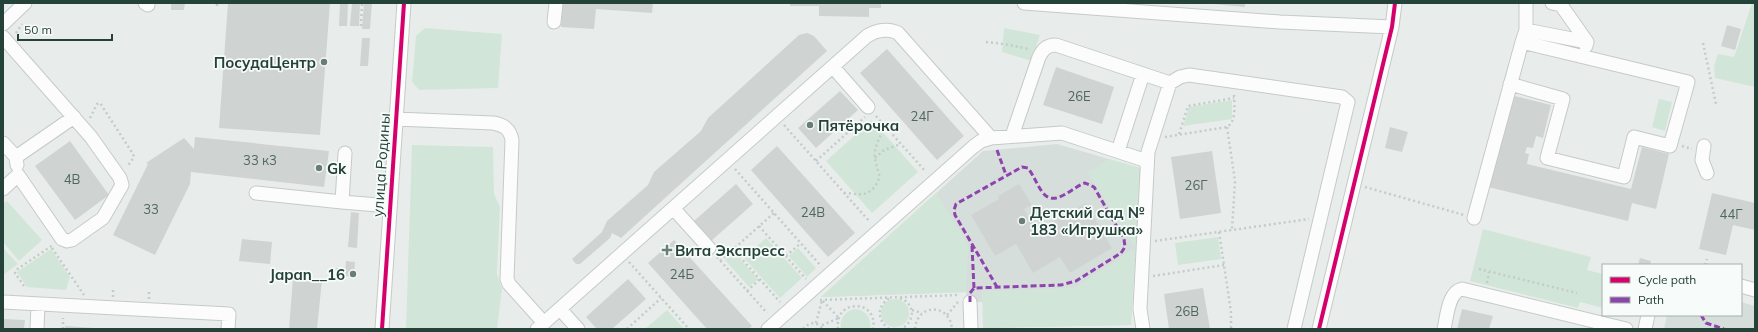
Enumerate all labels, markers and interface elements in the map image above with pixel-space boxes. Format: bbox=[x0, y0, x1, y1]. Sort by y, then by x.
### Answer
scale bar bbox=[18, 16, 112, 42]
text: 50 m bbox=[24, 22, 52, 37]
place label: ПосудаЦентр bbox=[214, 53, 316, 72]
marker: ПосудаЦентр bbox=[319, 57, 329, 67]
house number: 26Е bbox=[1067, 88, 1091, 104]
house number: 24Г bbox=[911, 108, 934, 124]
street label: улица Родины bbox=[368, 112, 394, 218]
place label: Пятёрочка bbox=[818, 116, 899, 135]
marker: Пятёрочка bbox=[805, 120, 815, 130]
house number: 33 к3 bbox=[243, 152, 277, 168]
place label: Gk bbox=[327, 159, 347, 178]
marker: Gk bbox=[314, 163, 324, 173]
house number: 4В bbox=[64, 171, 80, 187]
house number: 26Г bbox=[1185, 177, 1208, 193]
house number: 33 bbox=[143, 201, 159, 217]
place label: Детский сад № 183 «Игрушка» bbox=[1030, 203, 1145, 239]
house number: 24В bbox=[801, 204, 825, 220]
house number: 44Г bbox=[1720, 206, 1743, 222]
marker: Детский сад № 183 «Игрушка» bbox=[1017, 216, 1027, 226]
place label: Вита Экспресс bbox=[675, 241, 785, 260]
marker: Вита Экспресс bbox=[662, 245, 672, 255]
legend bbox=[1602, 264, 1742, 316]
place label: Japan__16 bbox=[269, 265, 345, 284]
house number: 24Б bbox=[670, 266, 694, 282]
marker: Japan__16 bbox=[348, 269, 358, 279]
text: Cycle path bbox=[1638, 272, 1696, 287]
text: Path bbox=[1638, 292, 1664, 307]
house number: 26В bbox=[1175, 303, 1199, 319]

